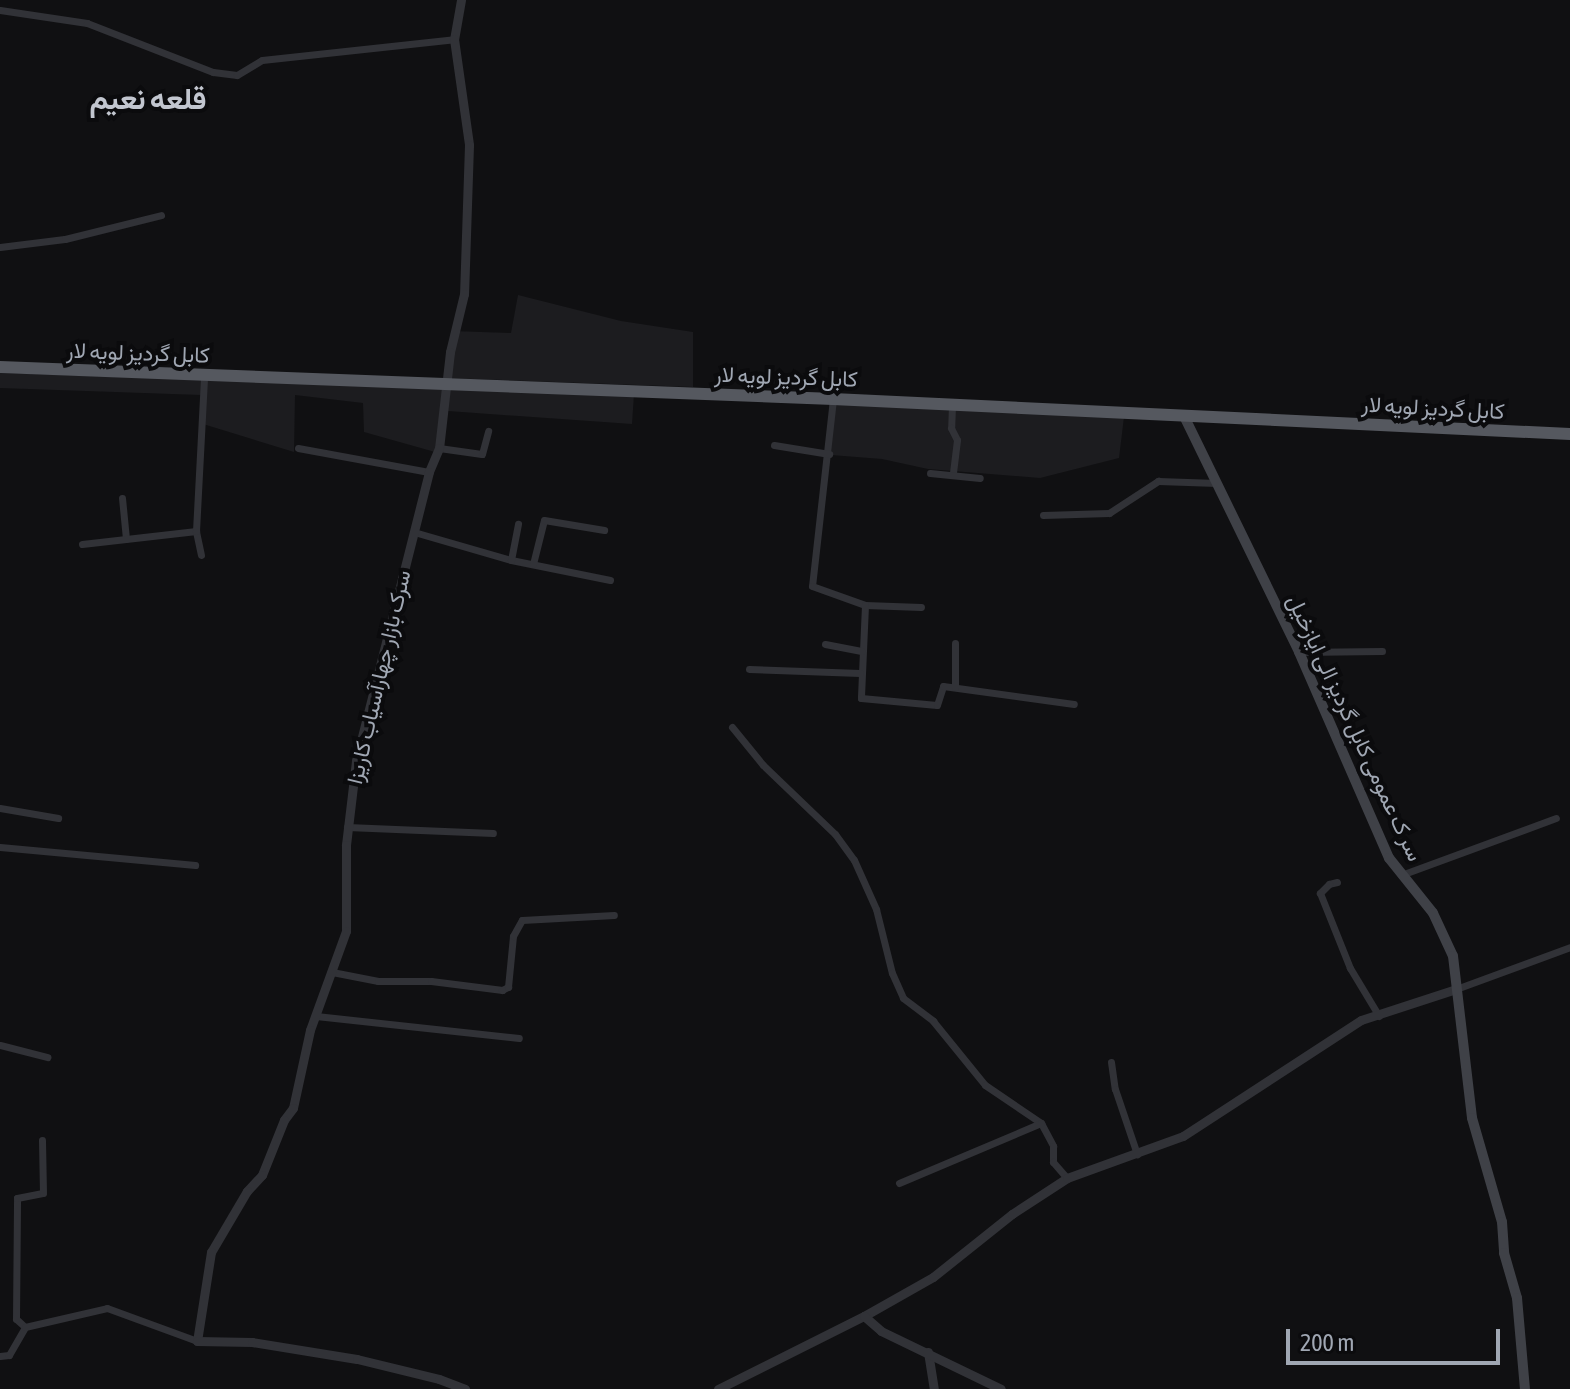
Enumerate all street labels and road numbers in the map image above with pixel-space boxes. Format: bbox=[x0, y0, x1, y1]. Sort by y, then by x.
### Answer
street label: کابل گردیز لویه لار bbox=[66, 337, 210, 369]
street label: کابل گردیز لویه لار bbox=[714, 361, 858, 393]
street label: کابل گردیز لویه لار bbox=[1361, 391, 1505, 425]
street label: سرک بازار چهارآسیاب کاریزا bbox=[342, 567, 416, 787]
street label: سر ک عمومی کابل گردیز الی ایازخیل bbox=[1282, 591, 1428, 865]

